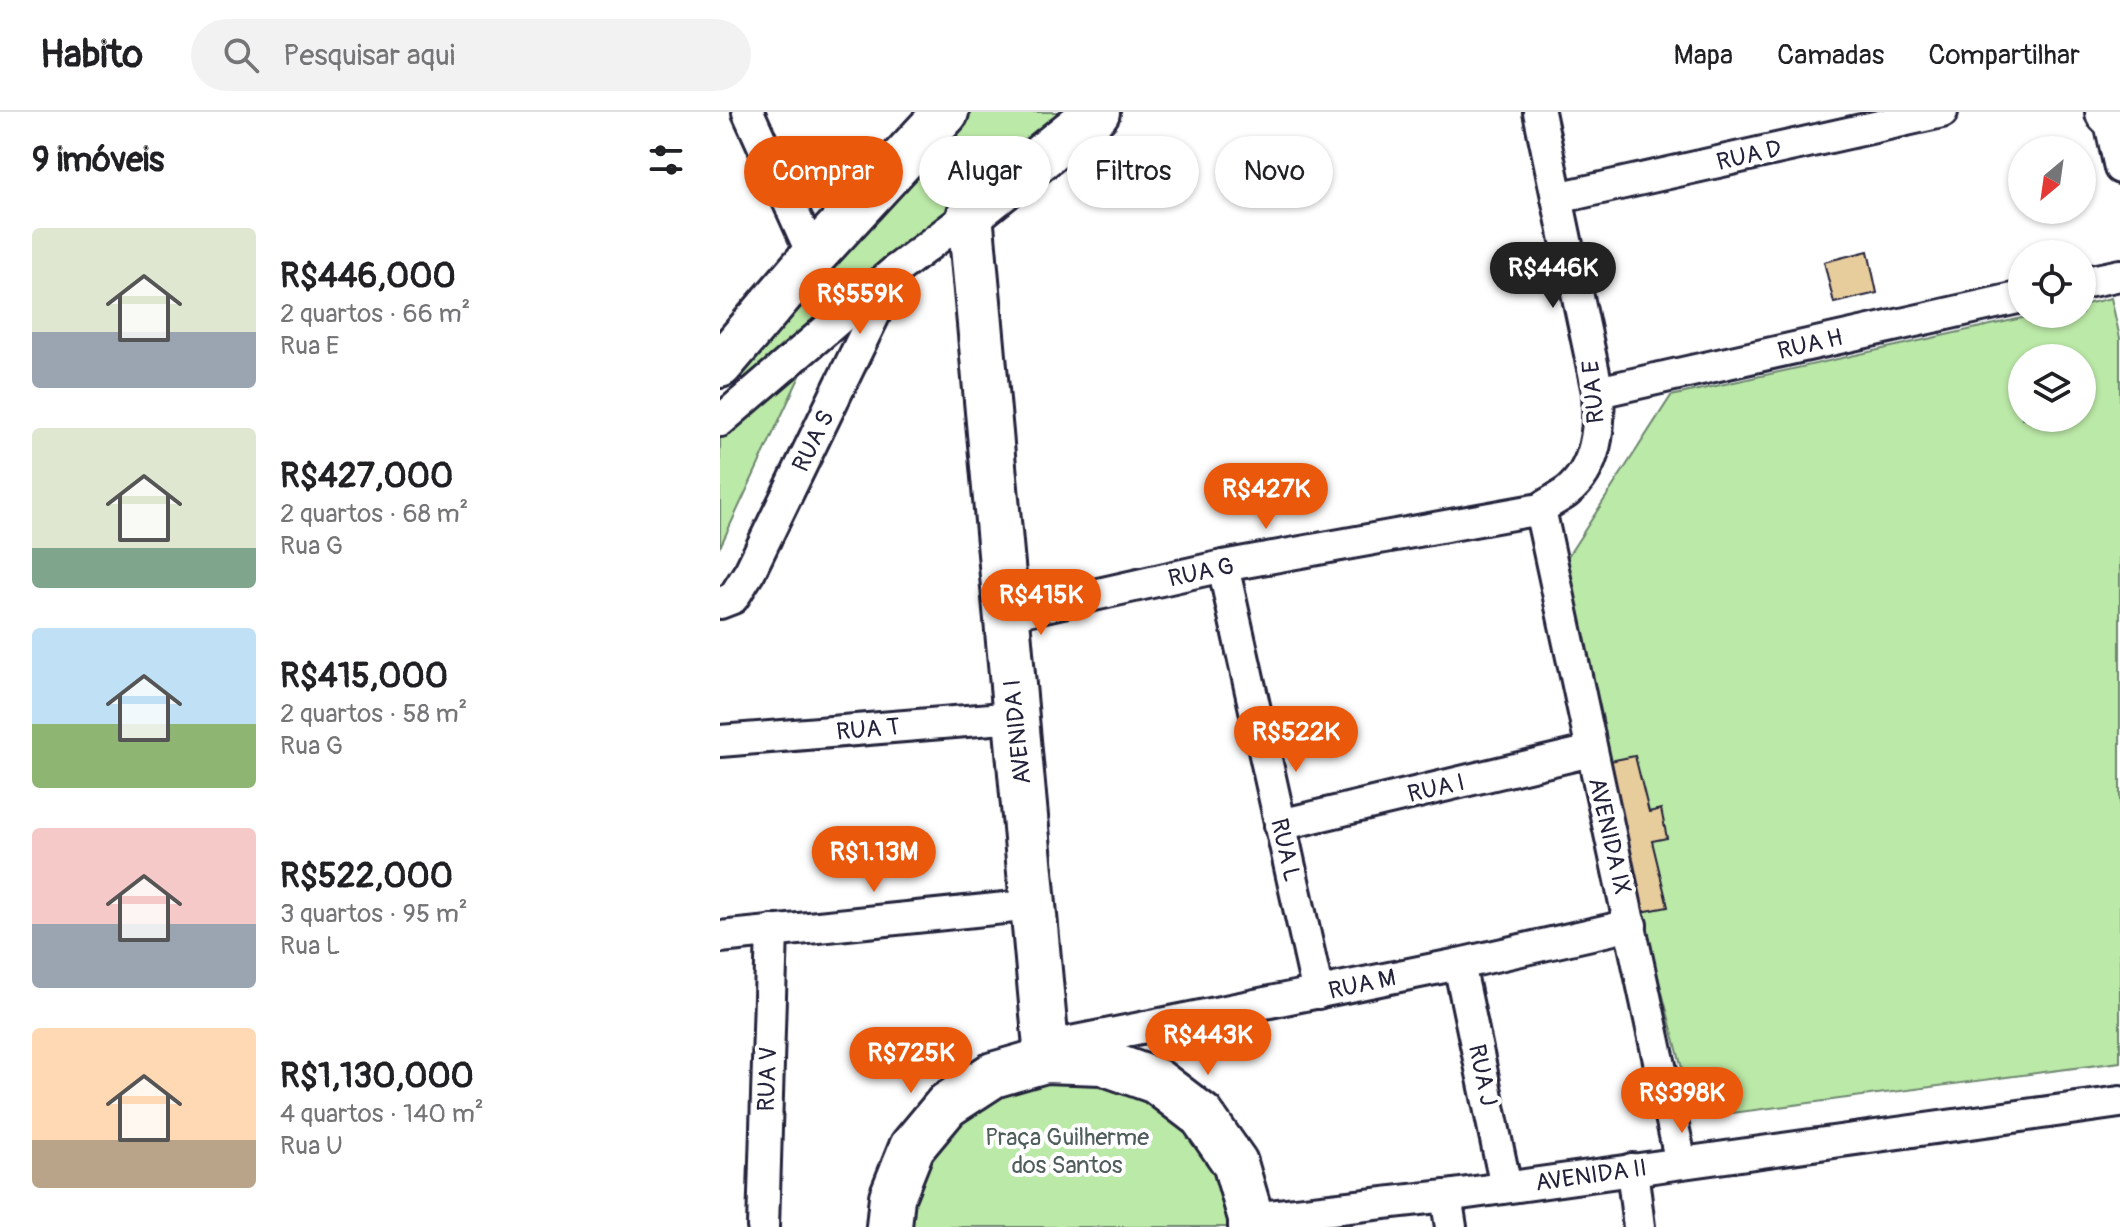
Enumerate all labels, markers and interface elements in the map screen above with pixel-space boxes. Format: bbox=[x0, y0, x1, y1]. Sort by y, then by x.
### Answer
search box bbox=[191, 19, 751, 91]
text: Habito bbox=[40, 31, 143, 79]
icon: search bbox=[219, 33, 263, 77]
text: Pesquisar aqui bbox=[283, 37, 455, 74]
text: Mapa bbox=[1673, 38, 1733, 73]
text: Camadas bbox=[1777, 38, 1884, 73]
text: Compartilhar bbox=[1928, 38, 2080, 73]
street label: RUA D bbox=[1714, 134, 1784, 177]
chip: Comprar bbox=[744, 136, 903, 208]
chip: Alugar bbox=[919, 136, 1051, 208]
chip: Filtros bbox=[1067, 136, 1199, 208]
chip: Novo bbox=[1215, 136, 1333, 208]
north arrow bbox=[2008, 136, 2096, 224]
map controls bbox=[2008, 136, 2096, 432]
icon: filters bbox=[644, 138, 688, 182]
text: 9 imóveis bbox=[32, 139, 164, 182]
button: locate bbox=[2008, 240, 2096, 328]
pin: R$446K bbox=[1488, 242, 1618, 310]
text: R$446K bbox=[1508, 252, 1598, 284]
text: R$446,000 bbox=[280, 255, 456, 298]
icon: home bbox=[96, 260, 192, 356]
pin: R$559K bbox=[795, 268, 925, 336]
text: R$559K bbox=[817, 278, 903, 310]
text: 2 quartos · 66 m² bbox=[280, 298, 470, 330]
street label: RUA H bbox=[1775, 323, 1845, 366]
text: Rua E bbox=[280, 330, 339, 362]
button: layers bbox=[2008, 344, 2096, 432]
street label: RUA E bbox=[1576, 359, 1611, 425]
street label: RUA S bbox=[786, 406, 841, 477]
text: R$427,000 bbox=[280, 455, 453, 498]
icon: home bbox=[96, 460, 192, 556]
pin: R$427K bbox=[1201, 463, 1331, 531]
text: R$427K bbox=[1222, 473, 1310, 505]
text: 2 quartos · 68 m² bbox=[280, 498, 468, 530]
text: Rua G bbox=[280, 530, 343, 562]
street label: RUA G bbox=[1166, 551, 1237, 594]
pin: R$415K bbox=[976, 569, 1106, 637]
text: R$415K bbox=[999, 579, 1083, 611]
text: R$415,000 bbox=[280, 655, 448, 698]
icon: home bbox=[96, 660, 192, 756]
street label: AVENIDA I bbox=[998, 678, 1037, 786]
text: 2 quartos · 58 m² bbox=[280, 698, 467, 730]
pin: R$522K bbox=[1231, 706, 1361, 774]
street label: RUA T bbox=[835, 712, 901, 747]
text: R$522K bbox=[1252, 716, 1340, 748]
text: Rua G bbox=[280, 730, 343, 762]
street label: RUA I bbox=[1405, 768, 1467, 809]
street label: AVENIDA IX bbox=[1582, 775, 1637, 897]
street label: RUA L bbox=[1264, 816, 1307, 885]
pin: R$1.13M bbox=[800, 826, 948, 894]
text: R$1.13M bbox=[830, 836, 918, 868]
text: R$522,000 bbox=[280, 855, 453, 898]
icon: home bbox=[96, 860, 192, 956]
text: 3 quartos · 95 m² bbox=[280, 898, 468, 930]
text: Rua L bbox=[280, 930, 341, 962]
street label: RUA M bbox=[1326, 963, 1398, 1006]
pin: R$443K bbox=[1143, 1009, 1273, 1077]
text: R$443K bbox=[1163, 1019, 1253, 1051]
pin: R$725K bbox=[846, 1027, 976, 1095]
text: R$725K bbox=[867, 1037, 955, 1069]
street label: RUA J bbox=[1462, 1042, 1503, 1108]
street label: RUA V bbox=[752, 1046, 783, 1112]
text: R$1,130,000 bbox=[280, 1055, 474, 1098]
icon: home bbox=[96, 1060, 192, 1156]
pin: R$398K bbox=[1617, 1067, 1747, 1135]
text: R$398K bbox=[1639, 1077, 1725, 1109]
text: 4 quartos · 140 m² bbox=[280, 1098, 484, 1130]
park label: Praça Guilherme dos Santos bbox=[985, 1123, 1149, 1180]
text: Rua U bbox=[280, 1130, 343, 1162]
street label: AVENIDA II bbox=[1534, 1153, 1649, 1198]

